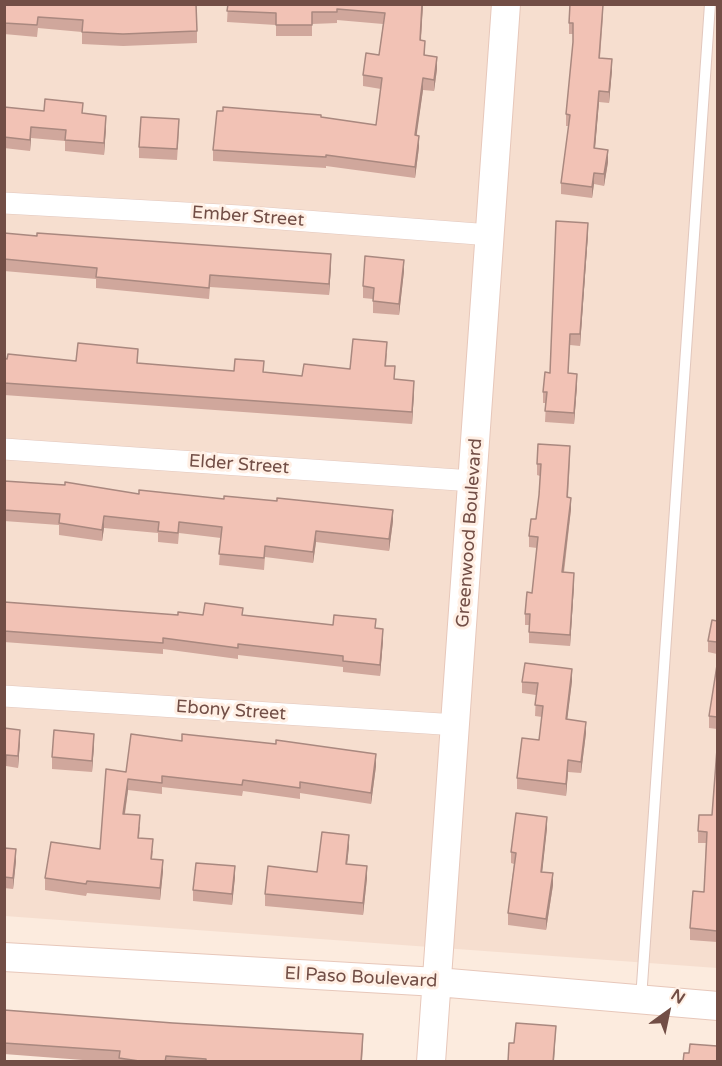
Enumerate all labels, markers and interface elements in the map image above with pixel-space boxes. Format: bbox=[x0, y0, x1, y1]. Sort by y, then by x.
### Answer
street label: Ember Street bbox=[191, 202, 305, 232]
street label: Greenwood Boulevard bbox=[453, 438, 487, 628]
street label: Elder Street bbox=[188, 451, 290, 479]
street label: Ebony Street bbox=[175, 696, 287, 726]
street label: El Paso Boulevard bbox=[284, 963, 438, 993]
north arrow bbox=[638, 982, 698, 1042]
text: N bbox=[667, 985, 689, 1009]

